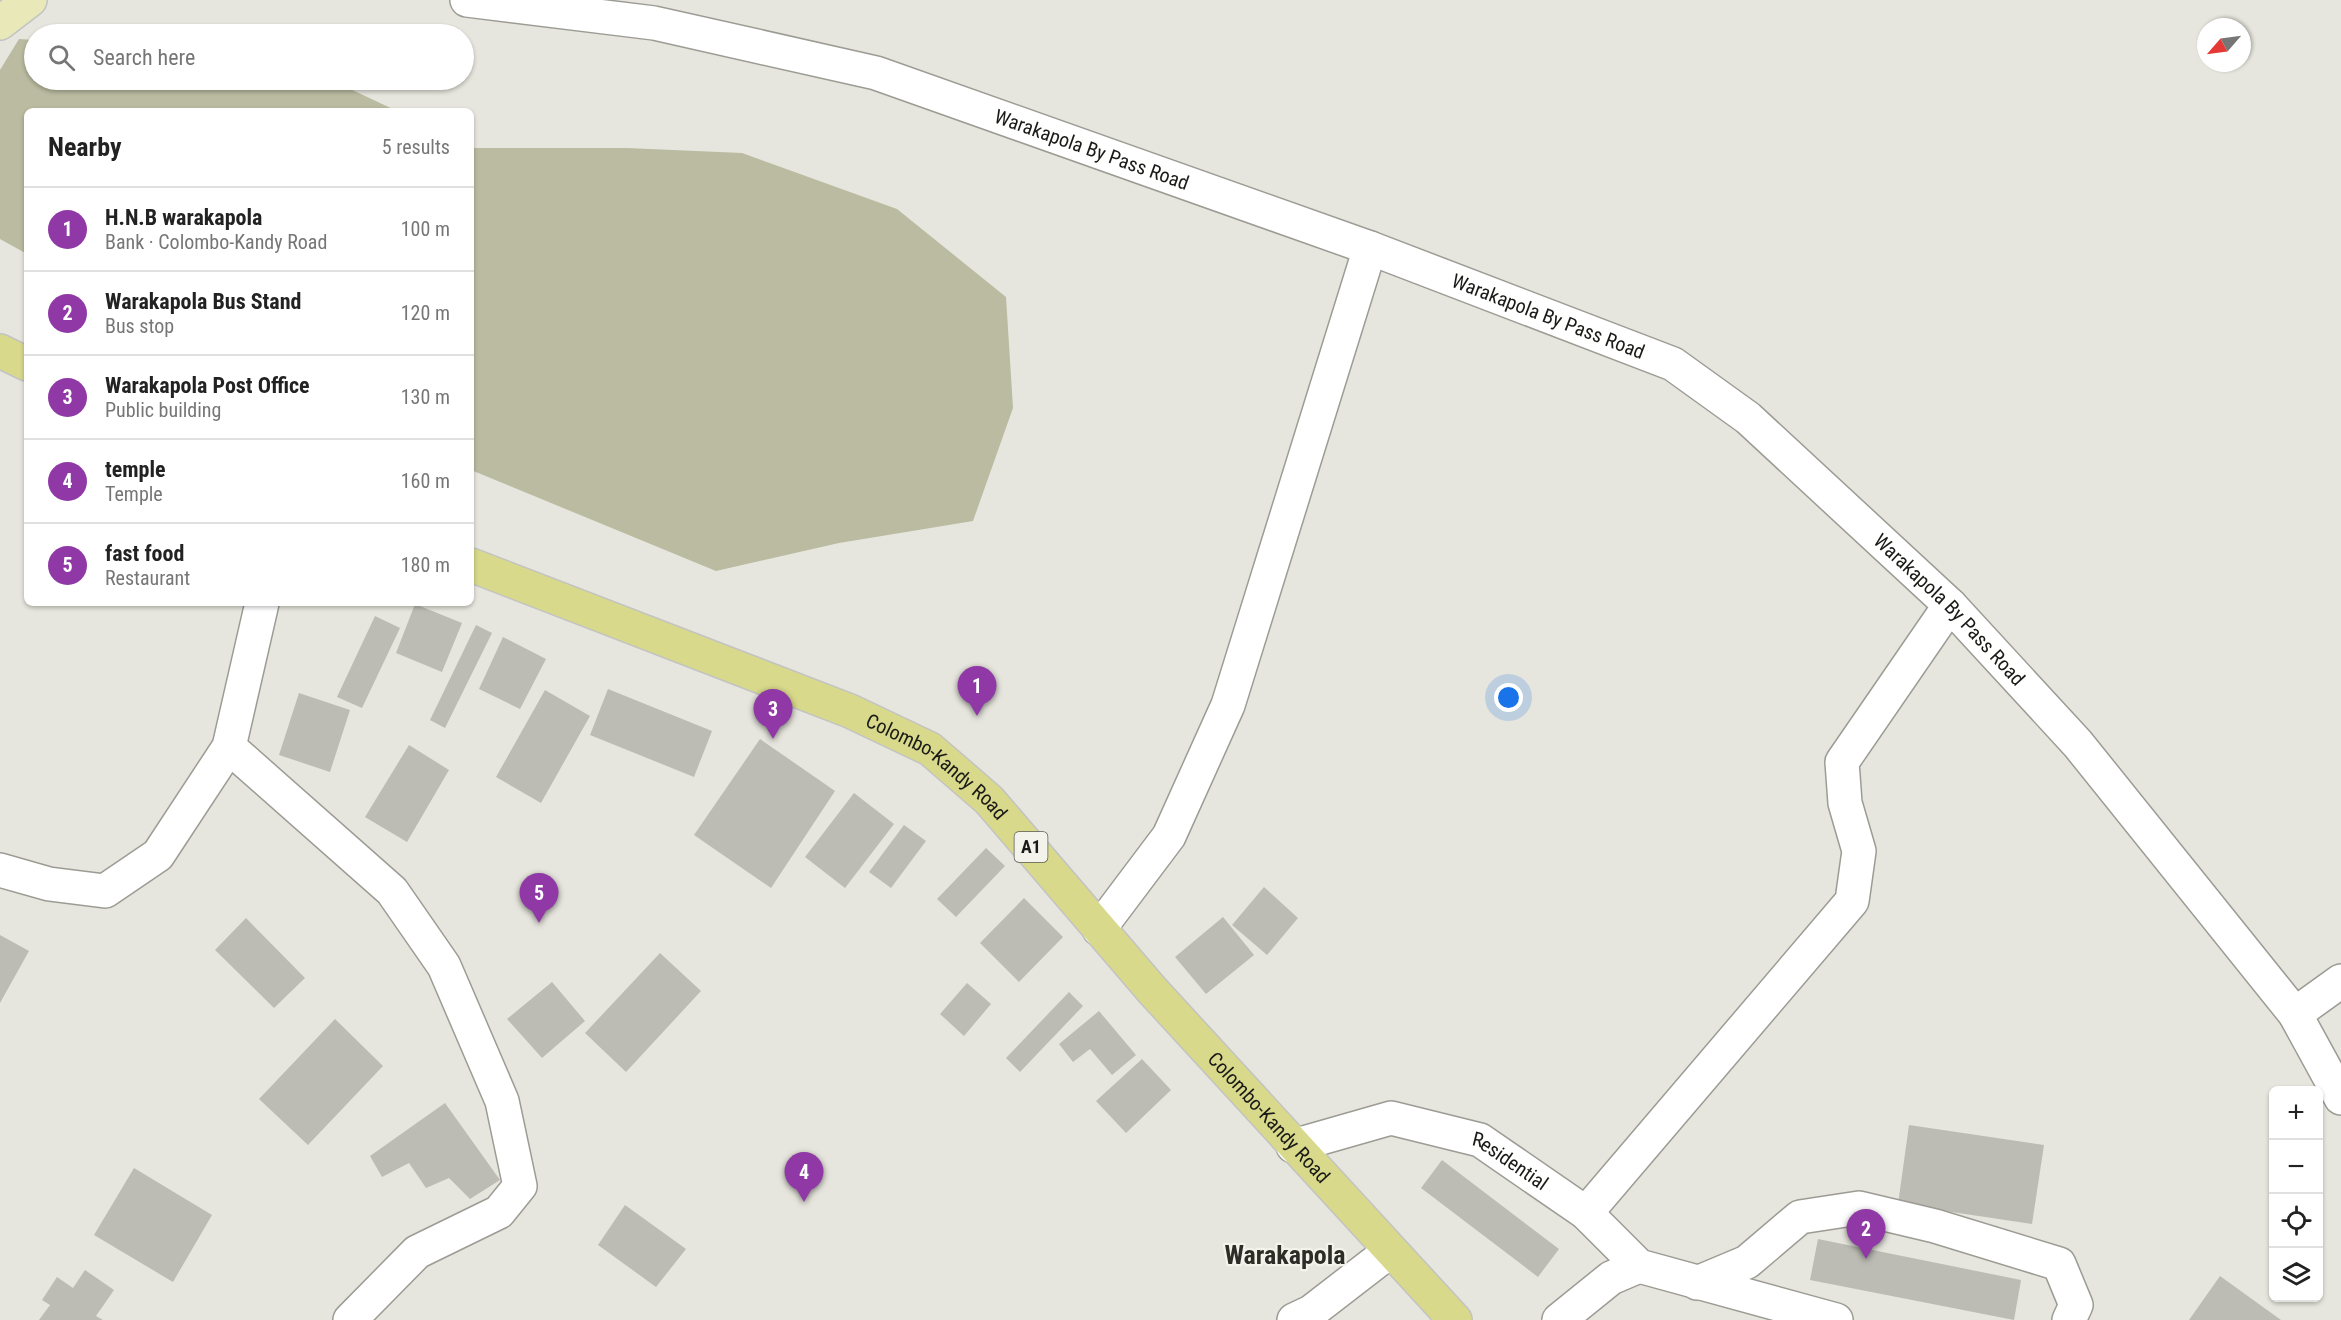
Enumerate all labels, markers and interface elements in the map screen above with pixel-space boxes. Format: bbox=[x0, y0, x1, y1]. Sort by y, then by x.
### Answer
north arrow bbox=[2197, 18, 2251, 72]
search box bbox=[24, 24, 474, 90]
icon: search bbox=[45, 41, 78, 74]
text: Search here bbox=[93, 45, 195, 70]
street label: Warakapola By Pass Road bbox=[991, 104, 1192, 195]
text: Nearby bbox=[48, 132, 122, 162]
text: 5 results bbox=[382, 135, 450, 159]
text: H.N.B warakapola bbox=[105, 205, 262, 230]
text: 1 bbox=[62, 217, 73, 241]
text: 100 m bbox=[401, 217, 450, 241]
text: Bank · Colombo-Kandy Road bbox=[105, 230, 327, 254]
street label: Warakapola By Pass Road bbox=[1449, 268, 1648, 364]
text: Warakapola Bus Stand bbox=[105, 289, 301, 314]
text: 2 bbox=[62, 301, 73, 325]
text: 120 m bbox=[401, 301, 450, 325]
text: Bus stop bbox=[105, 314, 174, 338]
text: Warakapola Post Office bbox=[105, 373, 310, 398]
text: 3 bbox=[62, 385, 73, 409]
text: 130 m bbox=[401, 385, 450, 409]
text: Public building bbox=[105, 398, 221, 422]
text: temple bbox=[105, 457, 166, 482]
text: 4 bbox=[62, 469, 73, 493]
text: 160 m bbox=[401, 469, 450, 493]
text: Temple bbox=[105, 482, 163, 506]
street label: Warakapola By Pass Road bbox=[1869, 529, 2030, 690]
text: fast food bbox=[105, 541, 184, 566]
text: 5 bbox=[62, 553, 73, 577]
text: 180 m bbox=[401, 553, 450, 577]
text: Restaurant bbox=[105, 566, 190, 590]
pin: 1 bbox=[958, 666, 996, 716]
your location bbox=[1494, 683, 1523, 712]
pin: 3 bbox=[754, 690, 792, 739]
street label: Colombo-Kandy Road bbox=[862, 708, 1012, 824]
road number: A1 bbox=[1014, 832, 1048, 862]
pin: 5 bbox=[520, 874, 558, 923]
street label: Colombo-Kandy Road bbox=[1203, 1047, 1335, 1188]
map controls bbox=[2269, 1086, 2323, 1302]
button: + bbox=[2269, 1086, 2323, 1140]
street label: Residential bbox=[1470, 1127, 1553, 1195]
button: − bbox=[2269, 1140, 2323, 1194]
pin: 4 bbox=[784, 1152, 824, 1202]
button: locate bbox=[2269, 1194, 2323, 1248]
pin: 2 bbox=[1846, 1210, 1886, 1259]
district label: Warakapola bbox=[1224, 1240, 1346, 1270]
button: layers bbox=[2269, 1248, 2323, 1302]

